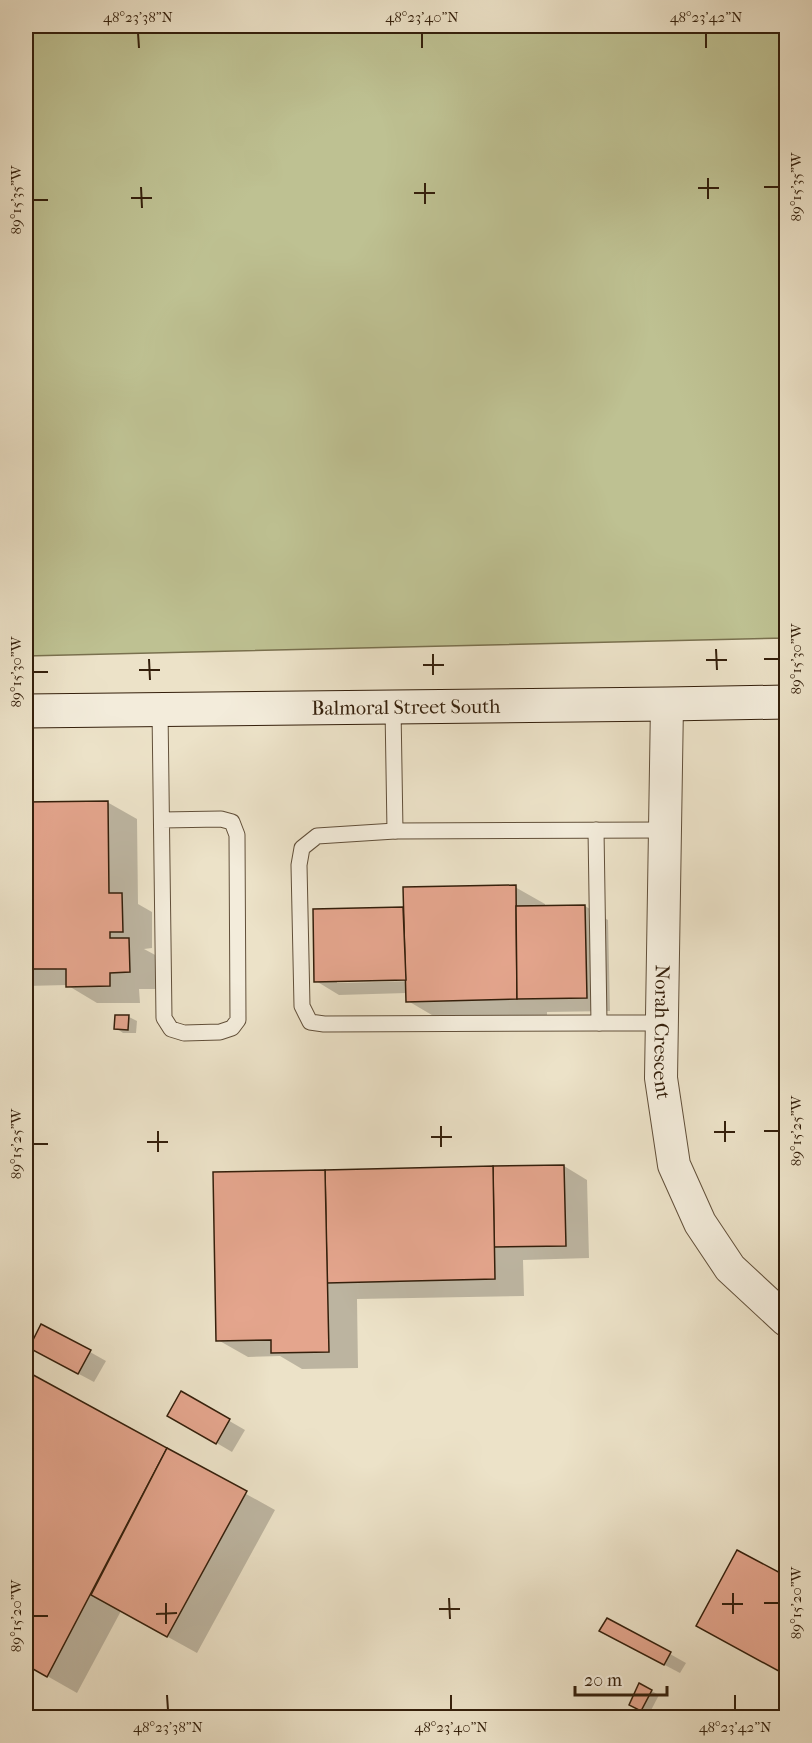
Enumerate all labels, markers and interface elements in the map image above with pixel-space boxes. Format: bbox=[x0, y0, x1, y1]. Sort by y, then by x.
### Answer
text: 48°23'38"N bbox=[103, 8, 174, 26]
text: 48°23'40"N bbox=[385, 8, 459, 26]
text: 48°23'42"N bbox=[670, 8, 743, 26]
text: 89°15'35"W bbox=[787, 151, 805, 222]
text: 89°15'35"W bbox=[7, 164, 25, 235]
text: 89°15'30"W bbox=[787, 622, 805, 694]
text: 89°15'30"W bbox=[7, 635, 25, 707]
street label: Balmoral Street South bbox=[311, 694, 501, 719]
street label: Norah Crescent bbox=[649, 964, 676, 1101]
text: 89°15'25"W bbox=[787, 1094, 805, 1166]
text: 89°15'25"W bbox=[7, 1107, 25, 1179]
text: 89°15'20"W bbox=[787, 1566, 805, 1639]
text: 89°15'20"W bbox=[7, 1579, 25, 1652]
scale bar bbox=[575, 1659, 666, 1697]
text: 20 m bbox=[584, 1670, 622, 1691]
text: 48°23'38"N bbox=[133, 1718, 204, 1736]
text: 48°23'40"N bbox=[414, 1718, 488, 1736]
text: 48°23'42"N bbox=[699, 1718, 772, 1736]

